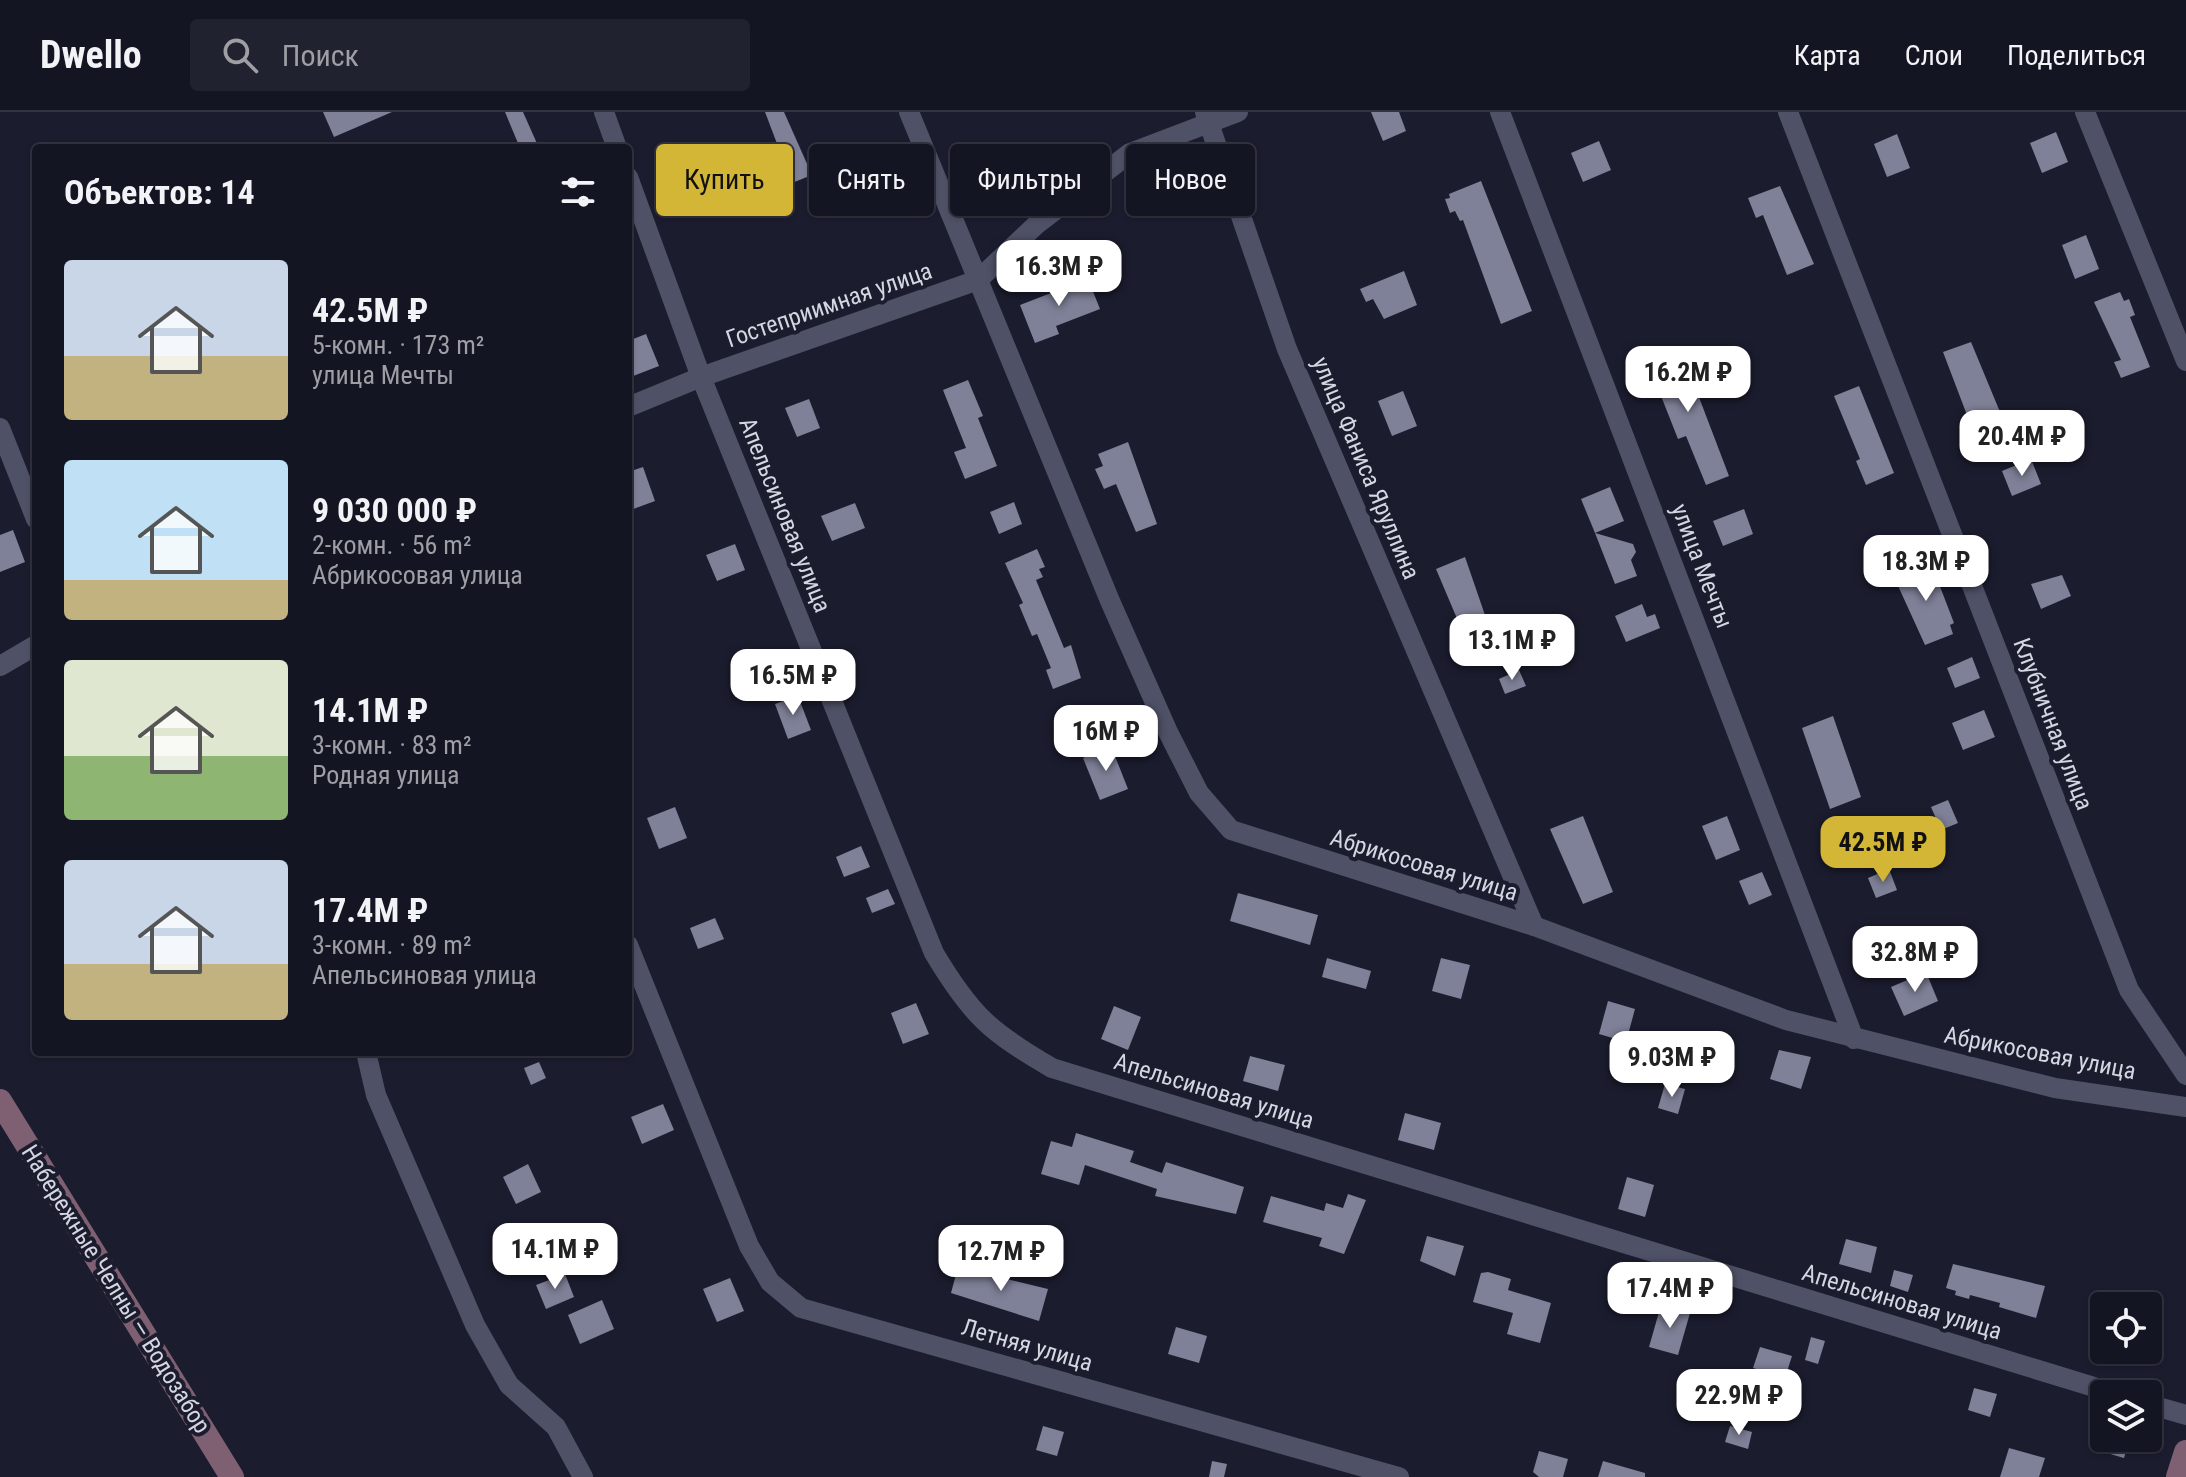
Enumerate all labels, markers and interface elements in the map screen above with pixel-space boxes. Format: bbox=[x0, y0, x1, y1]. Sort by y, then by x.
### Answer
search box bbox=[190, 19, 750, 91]
text: Dwello bbox=[40, 33, 142, 77]
icon: search bbox=[218, 33, 262, 77]
text: Поиск bbox=[282, 38, 359, 73]
text: Карта bbox=[1794, 39, 1861, 72]
text: Слои bbox=[1905, 39, 1963, 72]
text: Поделиться bbox=[2007, 39, 2146, 72]
chip: Купить bbox=[656, 144, 793, 216]
chip: Снять bbox=[809, 144, 934, 216]
chip: Фильтры bbox=[950, 144, 1110, 216]
chip: Новое bbox=[1126, 144, 1255, 216]
icon: filters bbox=[556, 170, 600, 214]
text: Объектов: 14 bbox=[64, 172, 255, 212]
pin: 16.3M ₽ bbox=[985, 240, 1133, 308]
text: 16.3M ₽ bbox=[1015, 251, 1103, 281]
street label: Гостеприимная улица bbox=[722, 257, 936, 353]
text: 42.5M ₽ bbox=[312, 290, 428, 330]
icon: home bbox=[128, 292, 224, 388]
text: 5-комн. · 173 m² bbox=[312, 330, 484, 360]
pin: 16.2M ₽ bbox=[1614, 346, 1762, 414]
street label: улица Фаниса Яруллина bbox=[1306, 353, 1426, 583]
text: 16.2M ₽ bbox=[1644, 357, 1732, 387]
text: улица Мечты bbox=[312, 360, 454, 390]
pin: 20.4M ₽ bbox=[1948, 410, 2096, 478]
street label: Апельсиновая улица bbox=[733, 414, 837, 616]
text: 20.4M ₽ bbox=[1978, 421, 2066, 451]
text: 9 030 000 ₽ bbox=[312, 490, 477, 530]
icon: home bbox=[128, 492, 224, 588]
street label: улица Мечты bbox=[1665, 500, 1739, 632]
text: 2-комн. · 56 m² bbox=[312, 530, 472, 560]
pin: 18.3M ₽ bbox=[1852, 535, 2000, 603]
text: 18.3M ₽ bbox=[1882, 546, 1970, 576]
text: Абрикосовая улица bbox=[312, 560, 523, 590]
pin: 13.1M ₽ bbox=[1438, 614, 1586, 682]
text: 13.1M ₽ bbox=[1468, 625, 1556, 655]
street label: Клубничная улица bbox=[2007, 634, 2099, 814]
pin: 16.5M ₽ bbox=[719, 649, 867, 717]
text: 16.5M ₽ bbox=[749, 660, 837, 690]
text: 14.1M ₽ bbox=[312, 690, 428, 730]
icon: home bbox=[128, 692, 224, 788]
pin: 16M ₽ bbox=[1050, 705, 1162, 773]
text: 16M ₽ bbox=[1072, 716, 1140, 746]
text: 3-комн. · 83 m² bbox=[312, 730, 472, 760]
text: Родная улица bbox=[312, 760, 459, 790]
pin: 42.5M ₽ bbox=[1809, 816, 1957, 884]
street label: Абрикосовая улица bbox=[1327, 823, 1521, 907]
text: 42.5M ₽ bbox=[1839, 827, 1927, 857]
text: 17.4M ₽ bbox=[312, 890, 428, 930]
icon: home bbox=[128, 892, 224, 988]
pin: 32.8M ₽ bbox=[1841, 926, 1989, 994]
text: 3-комн. · 89 m² bbox=[312, 930, 472, 960]
text: 32.8M ₽ bbox=[1871, 937, 1959, 967]
text: Апельсиновая улица bbox=[312, 960, 537, 990]
street label: Абрикосовая улица bbox=[1942, 1021, 2138, 1085]
pin: 9.03M ₽ bbox=[1598, 1031, 1746, 1099]
text: 9.03M ₽ bbox=[1628, 1042, 1716, 1072]
street label: Апельсиновая улица bbox=[1111, 1047, 1317, 1135]
street label: Набережные Челны — Водозабор bbox=[16, 1140, 216, 1438]
pin: 14.1M ₽ bbox=[481, 1223, 629, 1291]
pin: 12.7M ₽ bbox=[927, 1225, 1075, 1293]
text: 14.1M ₽ bbox=[511, 1234, 599, 1264]
text: 12.7M ₽ bbox=[957, 1236, 1045, 1266]
street label: Апельсиновая улица bbox=[1799, 1258, 2005, 1346]
pin: 17.4M ₽ bbox=[1596, 1262, 1744, 1330]
text: 17.4M ₽ bbox=[1626, 1273, 1714, 1303]
map controls bbox=[2090, 1292, 2162, 1452]
button: locate bbox=[2090, 1292, 2162, 1364]
street label: Летняя улица bbox=[958, 1313, 1096, 1377]
pin: 22.9M ₽ bbox=[1665, 1369, 1813, 1437]
text: 22.9M ₽ bbox=[1695, 1380, 1783, 1410]
button: layers bbox=[2090, 1380, 2162, 1452]

